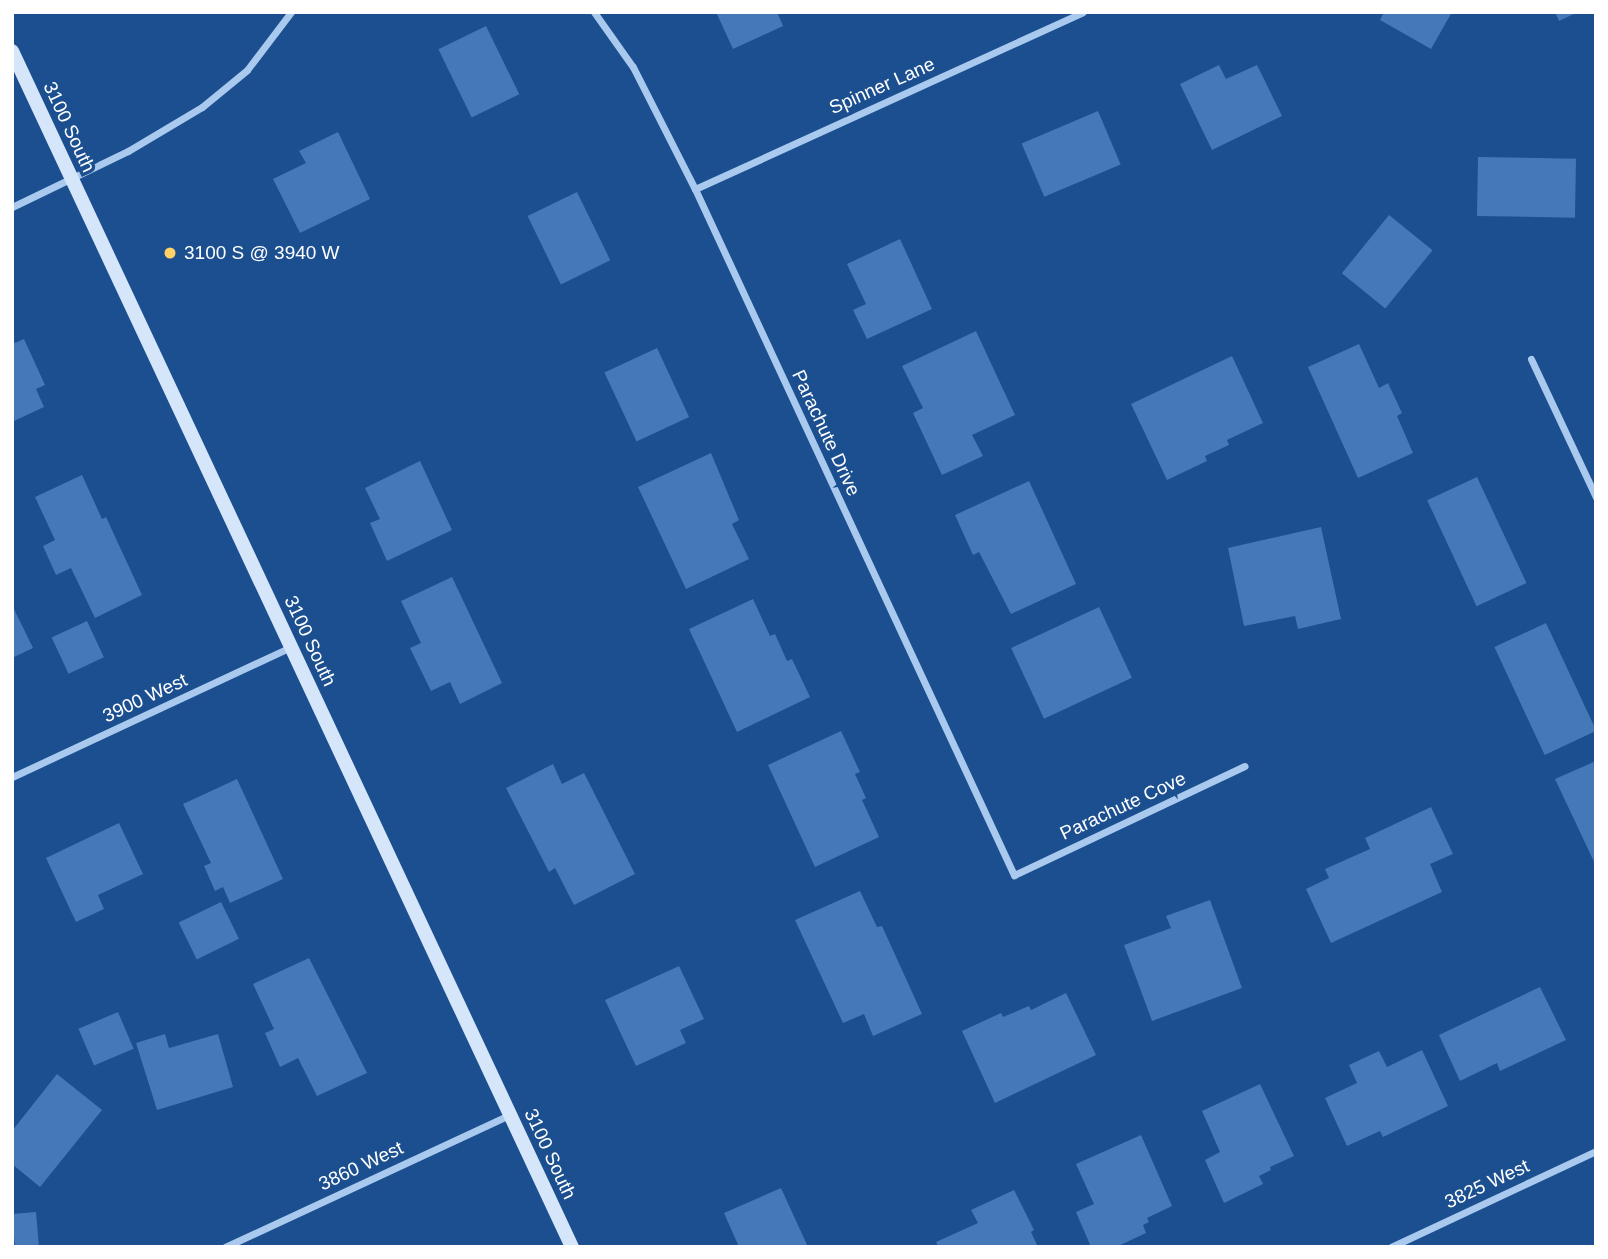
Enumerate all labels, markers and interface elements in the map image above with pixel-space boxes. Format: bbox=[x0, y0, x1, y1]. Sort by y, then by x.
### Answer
street label: Spinner Lane bbox=[826, 53, 938, 119]
street label: 3100 South bbox=[38, 78, 100, 176]
place label: 3100 S @ 3940 W bbox=[184, 242, 340, 264]
marker: 3100 S @ 3940 W bbox=[162, 245, 178, 261]
street label: Parachute Drive bbox=[787, 366, 865, 500]
street label: 3100 South bbox=[279, 592, 341, 690]
street label: 3900 West bbox=[99, 669, 191, 727]
street label: Parachute Cove bbox=[1056, 767, 1190, 845]
street label: 3100 South bbox=[519, 1105, 581, 1203]
street label: 3860 West bbox=[315, 1137, 407, 1195]
street label: 3825 West bbox=[1441, 1155, 1533, 1213]

